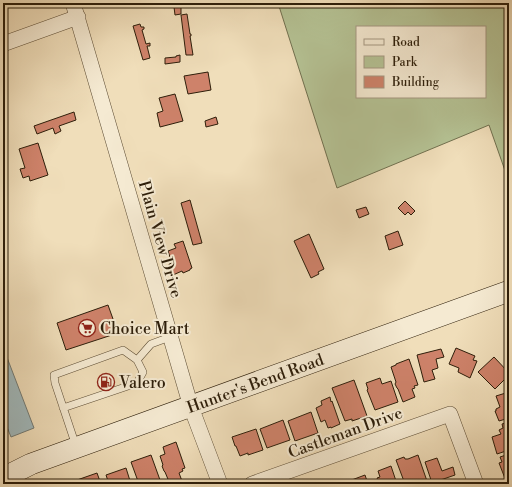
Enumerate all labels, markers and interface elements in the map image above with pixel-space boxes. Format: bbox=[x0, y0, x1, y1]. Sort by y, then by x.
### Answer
legend bbox=[356, 26, 486, 98]
text: Road bbox=[392, 35, 420, 50]
text: Park bbox=[392, 55, 418, 70]
text: Building bbox=[391, 75, 440, 90]
street label: Plain View Drive bbox=[134, 178, 186, 300]
supermarket icon: Choice Mart bbox=[77, 318, 97, 338]
place label: Choice Mart bbox=[100, 319, 190, 339]
street label: Hunter's Bend Road bbox=[184, 350, 327, 418]
fuel station icon: Valero bbox=[96, 372, 116, 392]
place label: Valero bbox=[118, 373, 166, 393]
street label: Castleman Drive bbox=[285, 403, 405, 463]

